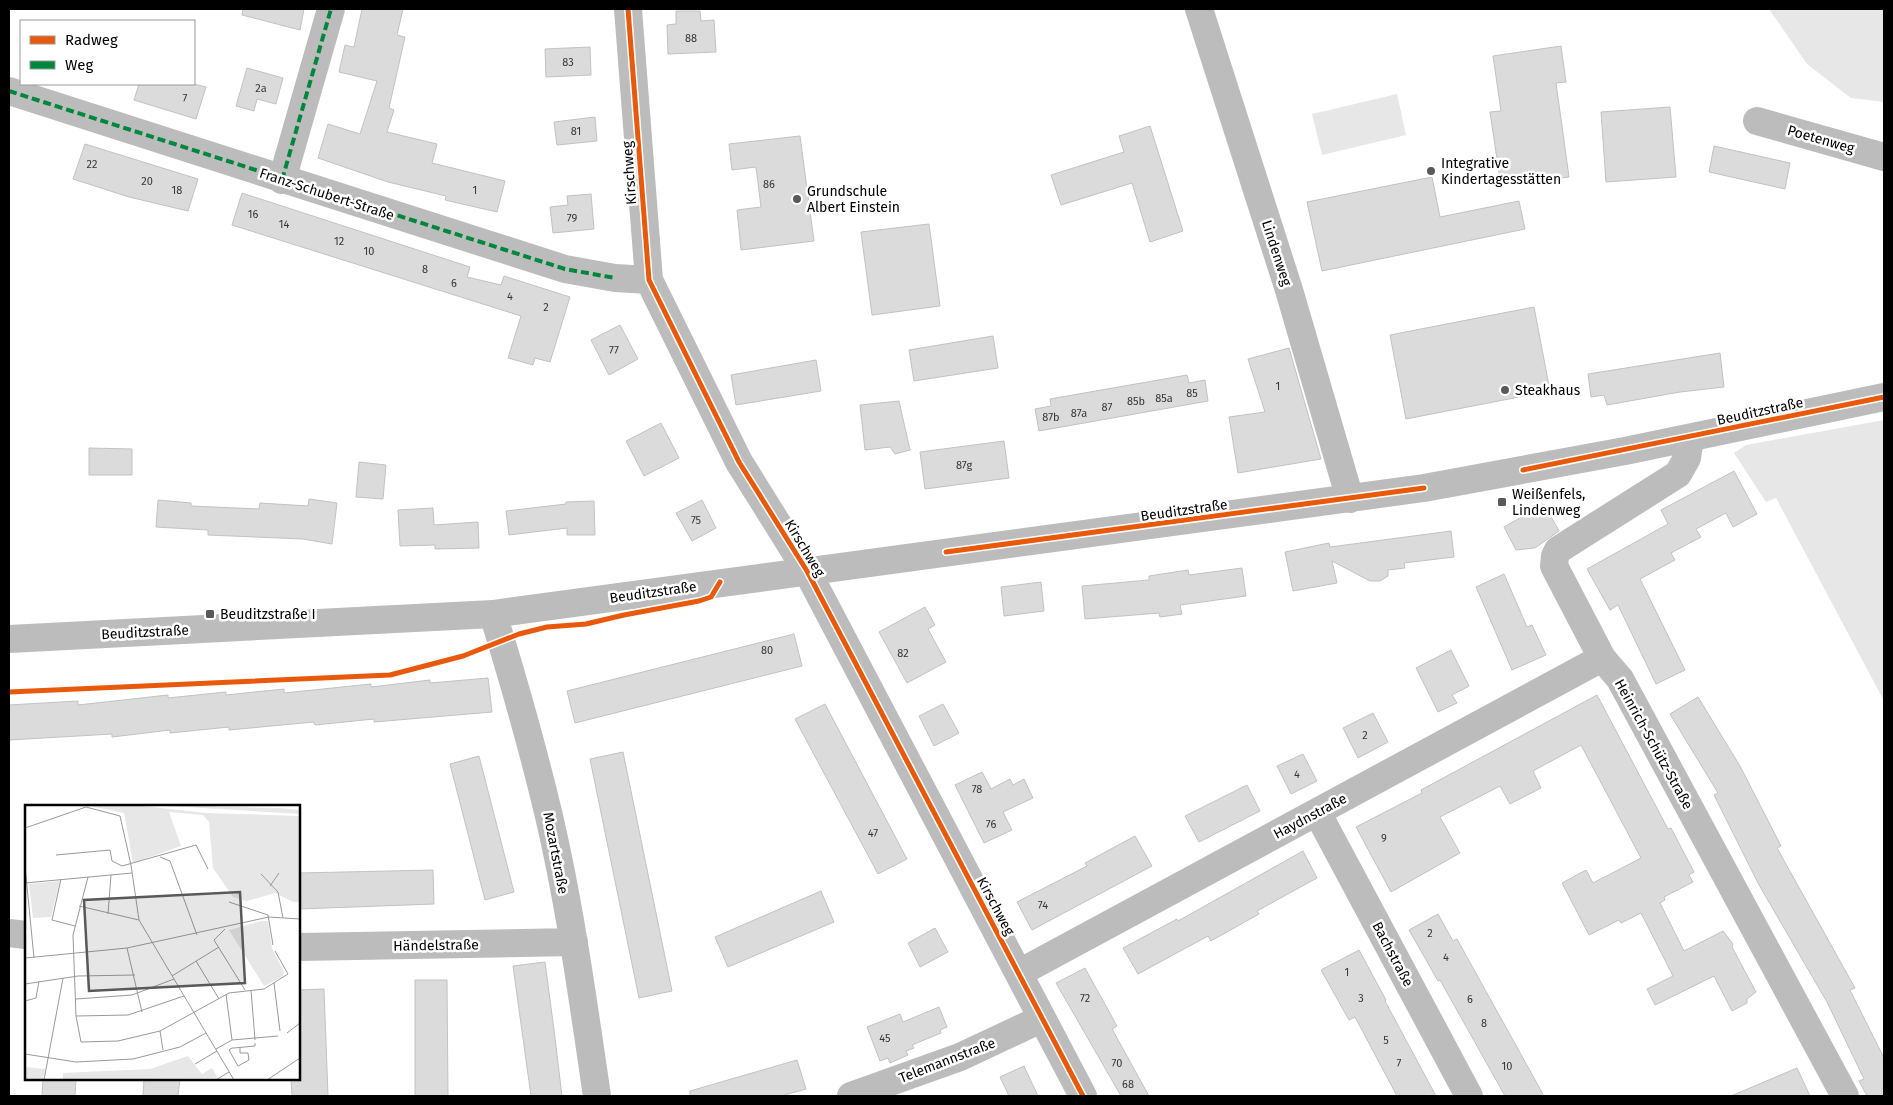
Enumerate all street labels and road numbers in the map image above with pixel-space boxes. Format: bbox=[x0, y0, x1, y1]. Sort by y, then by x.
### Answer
street label: Poetenweg bbox=[1785, 122, 1857, 157]
street label: Kirschweg bbox=[619, 140, 640, 205]
street label: Franz-Schubert-Straße bbox=[257, 165, 396, 224]
street label: Lindenweg bbox=[1258, 218, 1295, 289]
street label: Beuditzstraße bbox=[1715, 394, 1805, 429]
street label: Beuditzstraße bbox=[1139, 496, 1229, 525]
street label: Kirschweg bbox=[781, 517, 829, 581]
street label: Beuditzstraße bbox=[608, 578, 698, 607]
street label: Beuditzstraße bbox=[101, 622, 189, 643]
street label: Heinrich-Schütz-Straße bbox=[1611, 676, 1696, 812]
street label: Haydnstraße bbox=[1271, 790, 1350, 843]
street label: Mozartstraße bbox=[539, 811, 572, 895]
street label: Kirschweg bbox=[973, 874, 1018, 939]
street label: Bachstraße bbox=[1368, 919, 1417, 990]
street label: Händelstraße bbox=[393, 936, 479, 955]
street label: Telemannstraße bbox=[897, 1034, 998, 1087]

